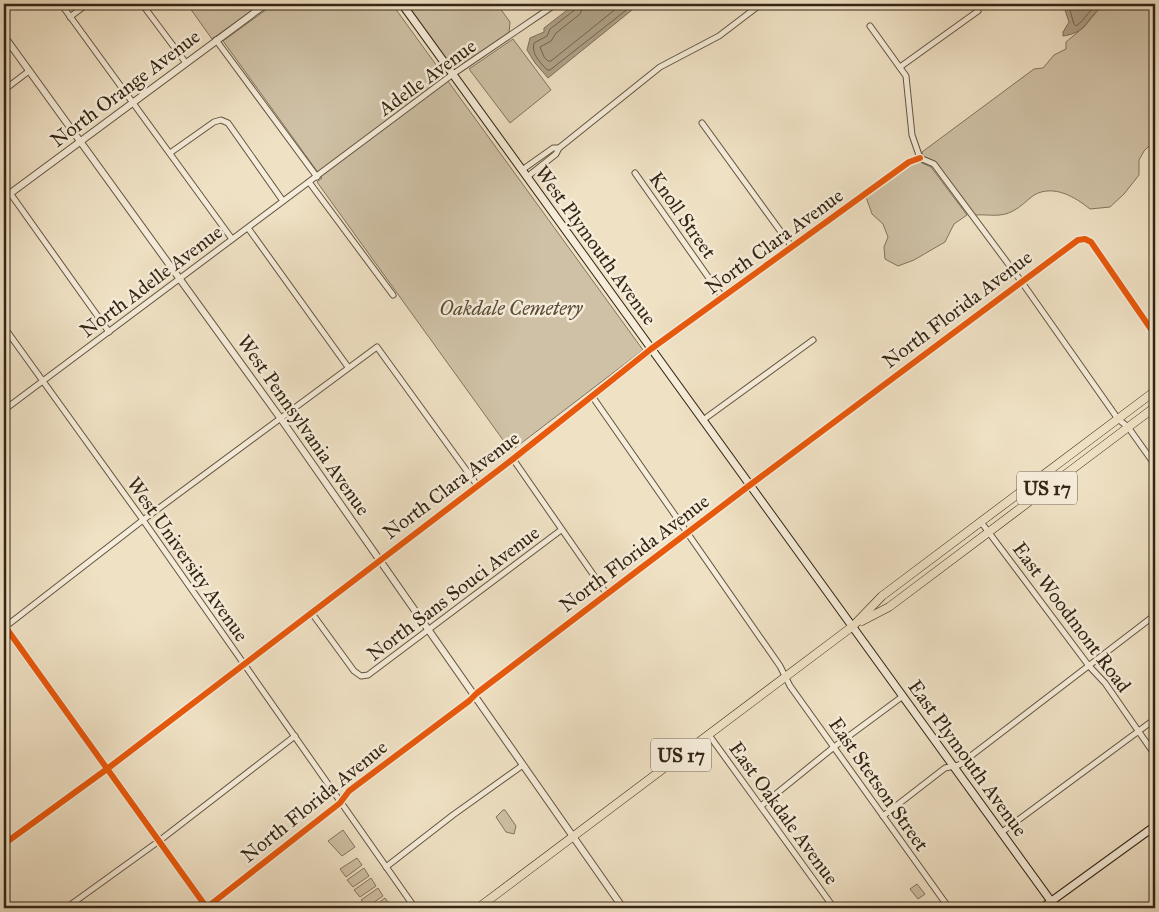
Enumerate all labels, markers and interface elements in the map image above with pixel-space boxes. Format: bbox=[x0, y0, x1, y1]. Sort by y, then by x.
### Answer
street label: North Orange Avenue bbox=[46, 24, 205, 153]
street label: Adelle Avenue bbox=[373, 33, 481, 121]
street label: West Plymouth Avenue bbox=[530, 161, 662, 329]
street label: Knoll Street bbox=[644, 167, 722, 263]
street label: North Clara Avenue bbox=[700, 183, 848, 299]
street label: North Adelle Avenue bbox=[75, 220, 227, 342]
street label: North Florida Avenue bbox=[877, 245, 1037, 373]
park label: Oakdale Cemetery bbox=[440, 296, 584, 320]
street label: West Pennsylvania Avenue bbox=[233, 330, 375, 520]
street label: North Clara Avenue bbox=[378, 426, 524, 544]
street label: West University Avenue bbox=[122, 472, 254, 646]
road number: US 17 bbox=[1017, 472, 1077, 504]
street label: North Florida Avenue bbox=[554, 489, 714, 617]
street label: North Sans Souci Avenue bbox=[362, 520, 544, 666]
street label: East Woodmont Road bbox=[1008, 537, 1136, 697]
street label: East Plymouth Avenue bbox=[903, 675, 1033, 841]
street label: East Stetson Street bbox=[824, 712, 934, 856]
street label: North Florida Avenue bbox=[236, 735, 392, 867]
street label: East Oakdale Avenue bbox=[724, 737, 844, 889]
road number: US 17 bbox=[651, 738, 711, 772]

